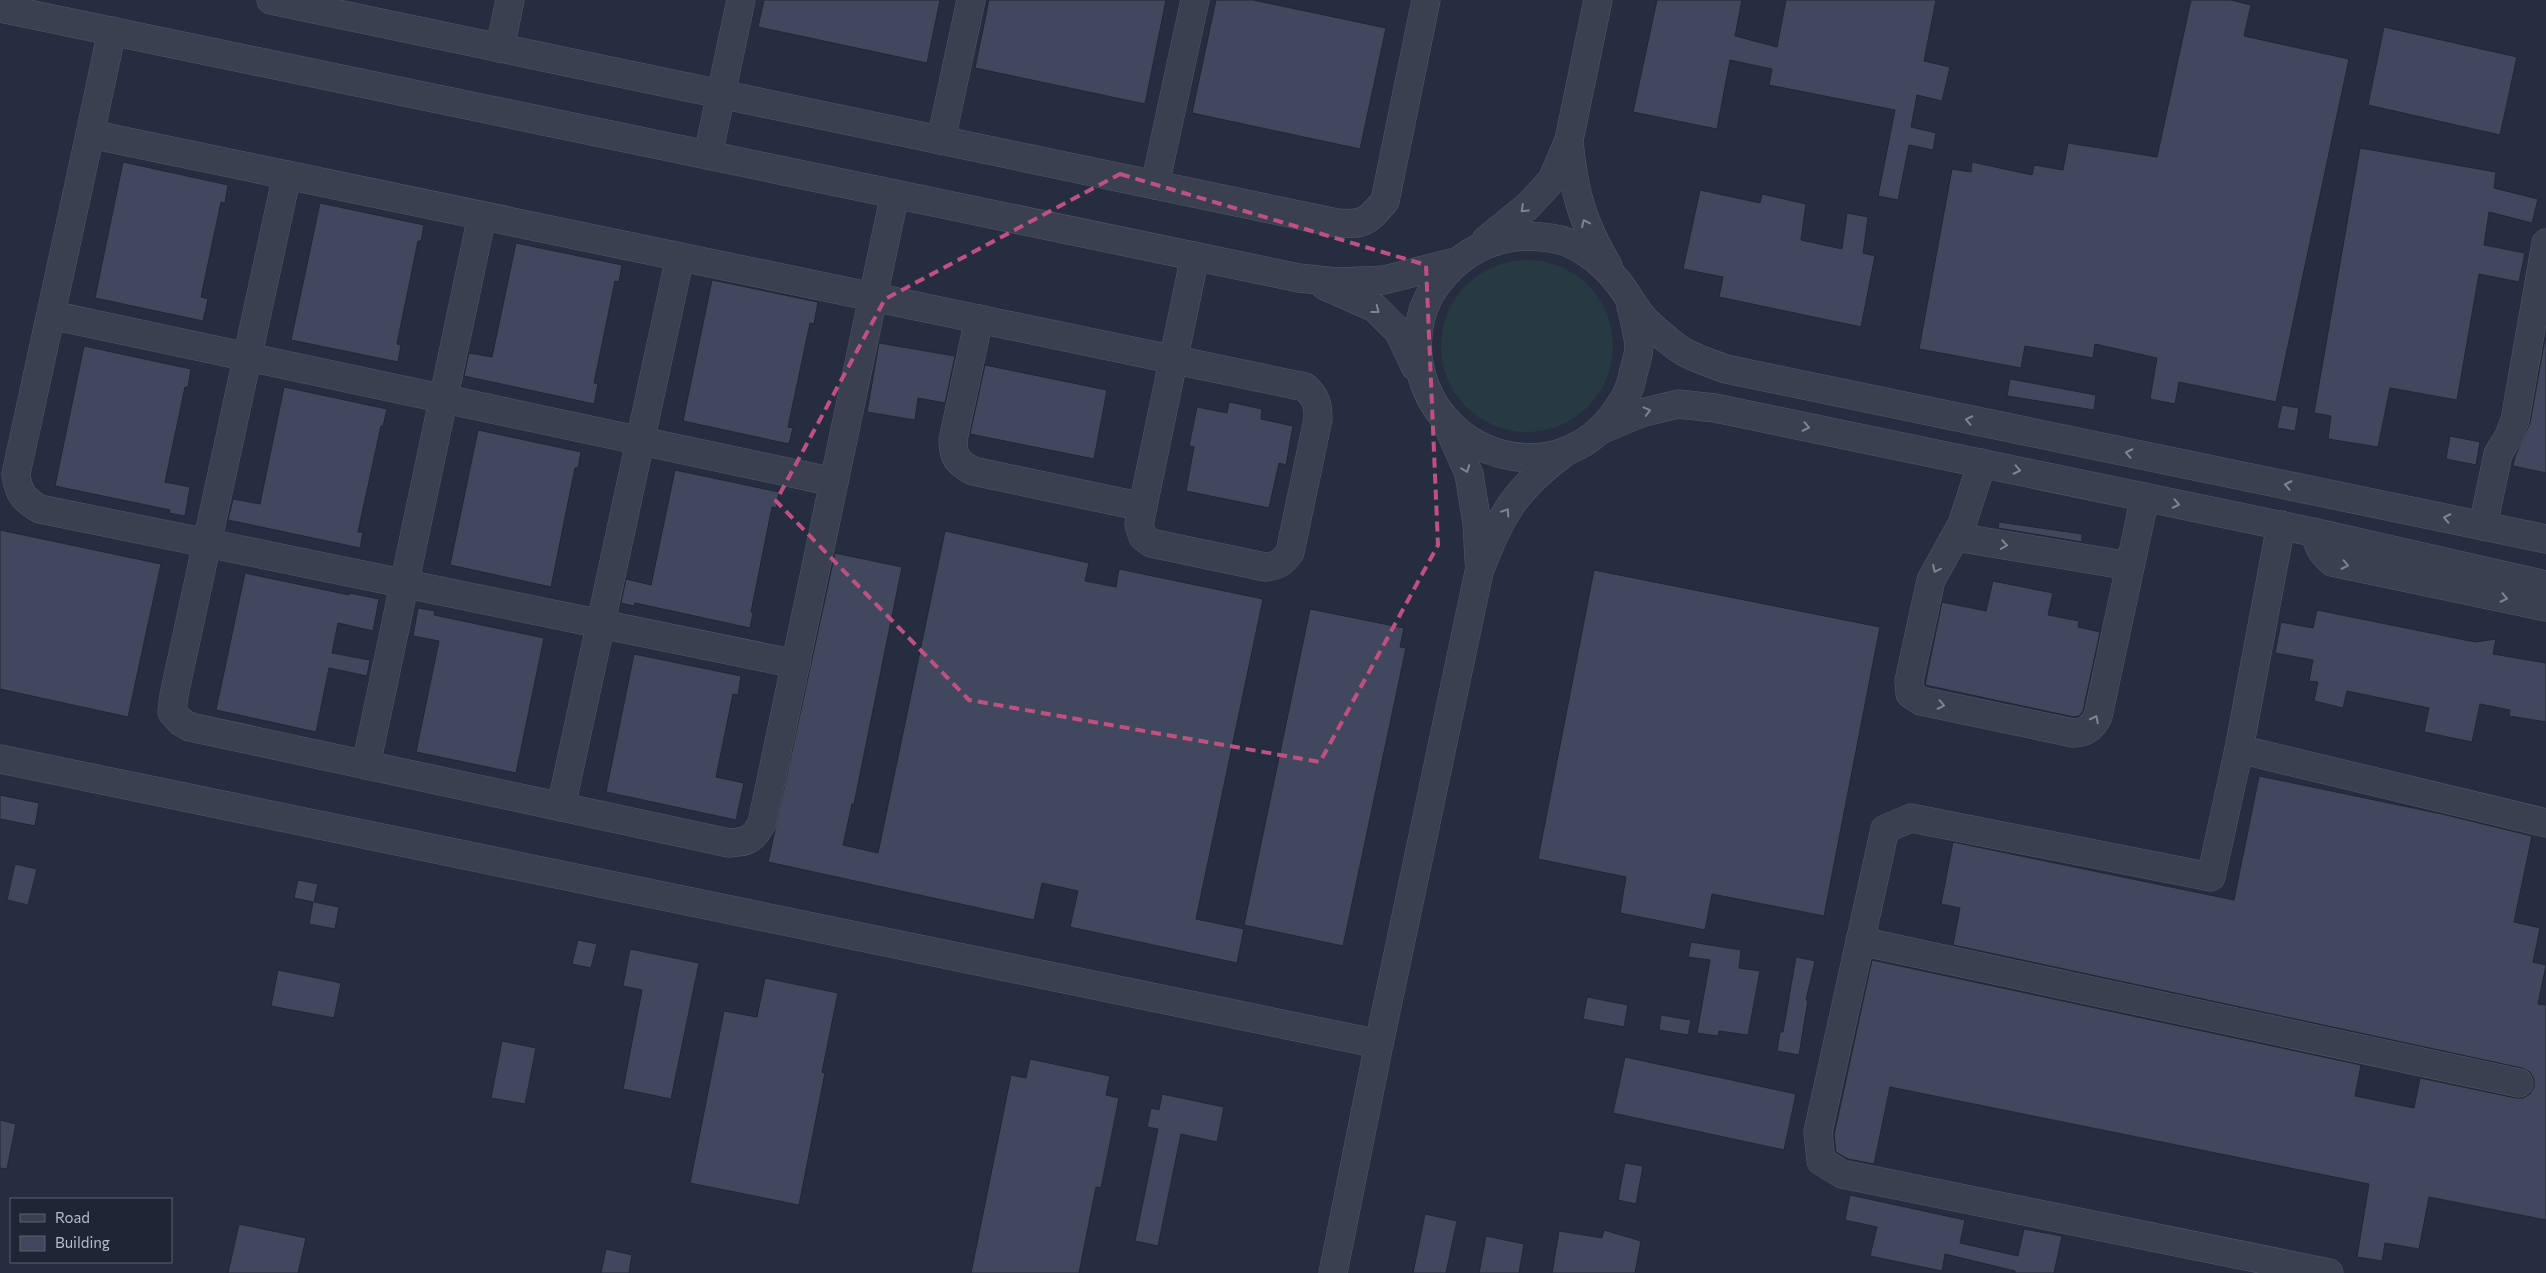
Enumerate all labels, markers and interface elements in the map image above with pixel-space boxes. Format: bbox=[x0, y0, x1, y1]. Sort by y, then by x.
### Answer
one-way arrow bbox=[1521, 203, 1530, 212]
one-way arrow bbox=[1581, 219, 1592, 228]
one-way arrow bbox=[1370, 305, 1379, 313]
one-way arrow bbox=[1642, 407, 1651, 417]
one-way arrow bbox=[1965, 415, 1974, 425]
one-way arrow bbox=[1802, 421, 1811, 432]
one-way arrow bbox=[2124, 448, 2133, 458]
one-way arrow bbox=[1460, 464, 1470, 472]
one-way arrow bbox=[2012, 465, 2021, 475]
one-way arrow bbox=[2283, 481, 2292, 491]
one-way arrow bbox=[2172, 498, 2180, 508]
one-way arrow bbox=[1500, 508, 1509, 518]
one-way arrow bbox=[2442, 514, 2451, 524]
one-way arrow bbox=[2000, 539, 2008, 549]
one-way arrow bbox=[2341, 559, 2350, 569]
one-way arrow bbox=[1932, 564, 1942, 573]
one-way arrow bbox=[2500, 592, 2509, 603]
one-way arrow bbox=[1937, 700, 1946, 710]
one-way arrow bbox=[2089, 716, 2099, 725]
legend bbox=[10, 1198, 172, 1263]
text: Road bbox=[55, 1208, 90, 1226]
text: Building bbox=[55, 1233, 110, 1251]

